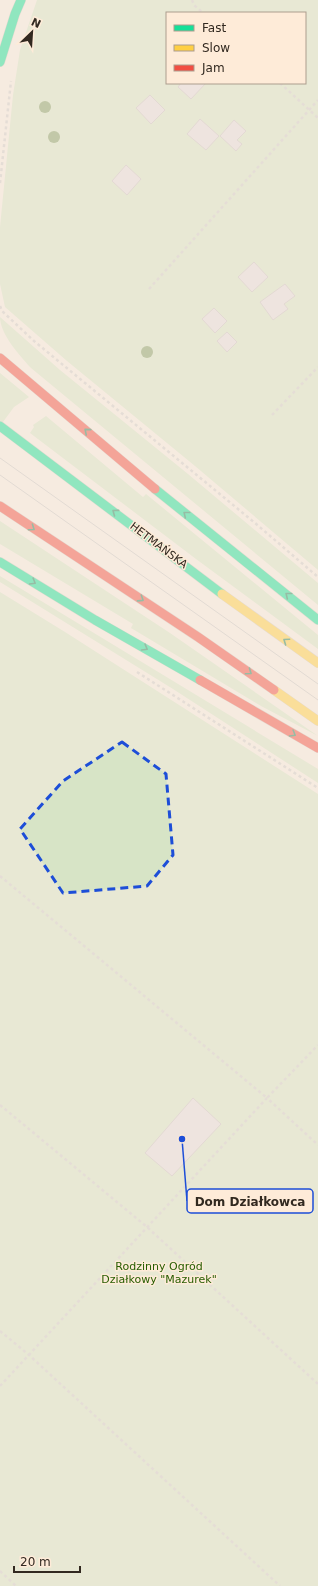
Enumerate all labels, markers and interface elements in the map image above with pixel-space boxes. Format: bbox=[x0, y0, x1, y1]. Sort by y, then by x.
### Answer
north arrow bbox=[12, 12, 52, 52]
legend bbox=[166, 12, 306, 84]
text: N bbox=[29, 16, 43, 31]
text: Fast bbox=[202, 21, 226, 35]
text: Slow bbox=[202, 41, 230, 55]
text: Jam bbox=[201, 61, 225, 75]
one-way arrow bbox=[84, 428, 91, 435]
one-way arrow bbox=[113, 510, 120, 517]
one-way arrow bbox=[184, 512, 191, 519]
street label: HETMAŃSKA bbox=[127, 520, 190, 572]
one-way arrow bbox=[28, 523, 35, 531]
one-way arrow bbox=[29, 577, 36, 585]
one-way arrow bbox=[285, 593, 292, 600]
one-way arrow bbox=[137, 594, 144, 602]
one-way arrow bbox=[283, 638, 290, 646]
one-way arrow bbox=[141, 644, 148, 651]
one-way arrow bbox=[244, 667, 251, 674]
one-way arrow bbox=[289, 729, 296, 736]
callout: Dom Działkowca bbox=[187, 1189, 313, 1213]
text: Dom Działkowca bbox=[195, 1195, 305, 1209]
park label: Rodzinny Ogród Działkowy "Mazurek" bbox=[101, 1260, 217, 1286]
scale bar bbox=[14, 1548, 80, 1574]
text: 20 m bbox=[20, 1555, 51, 1569]

